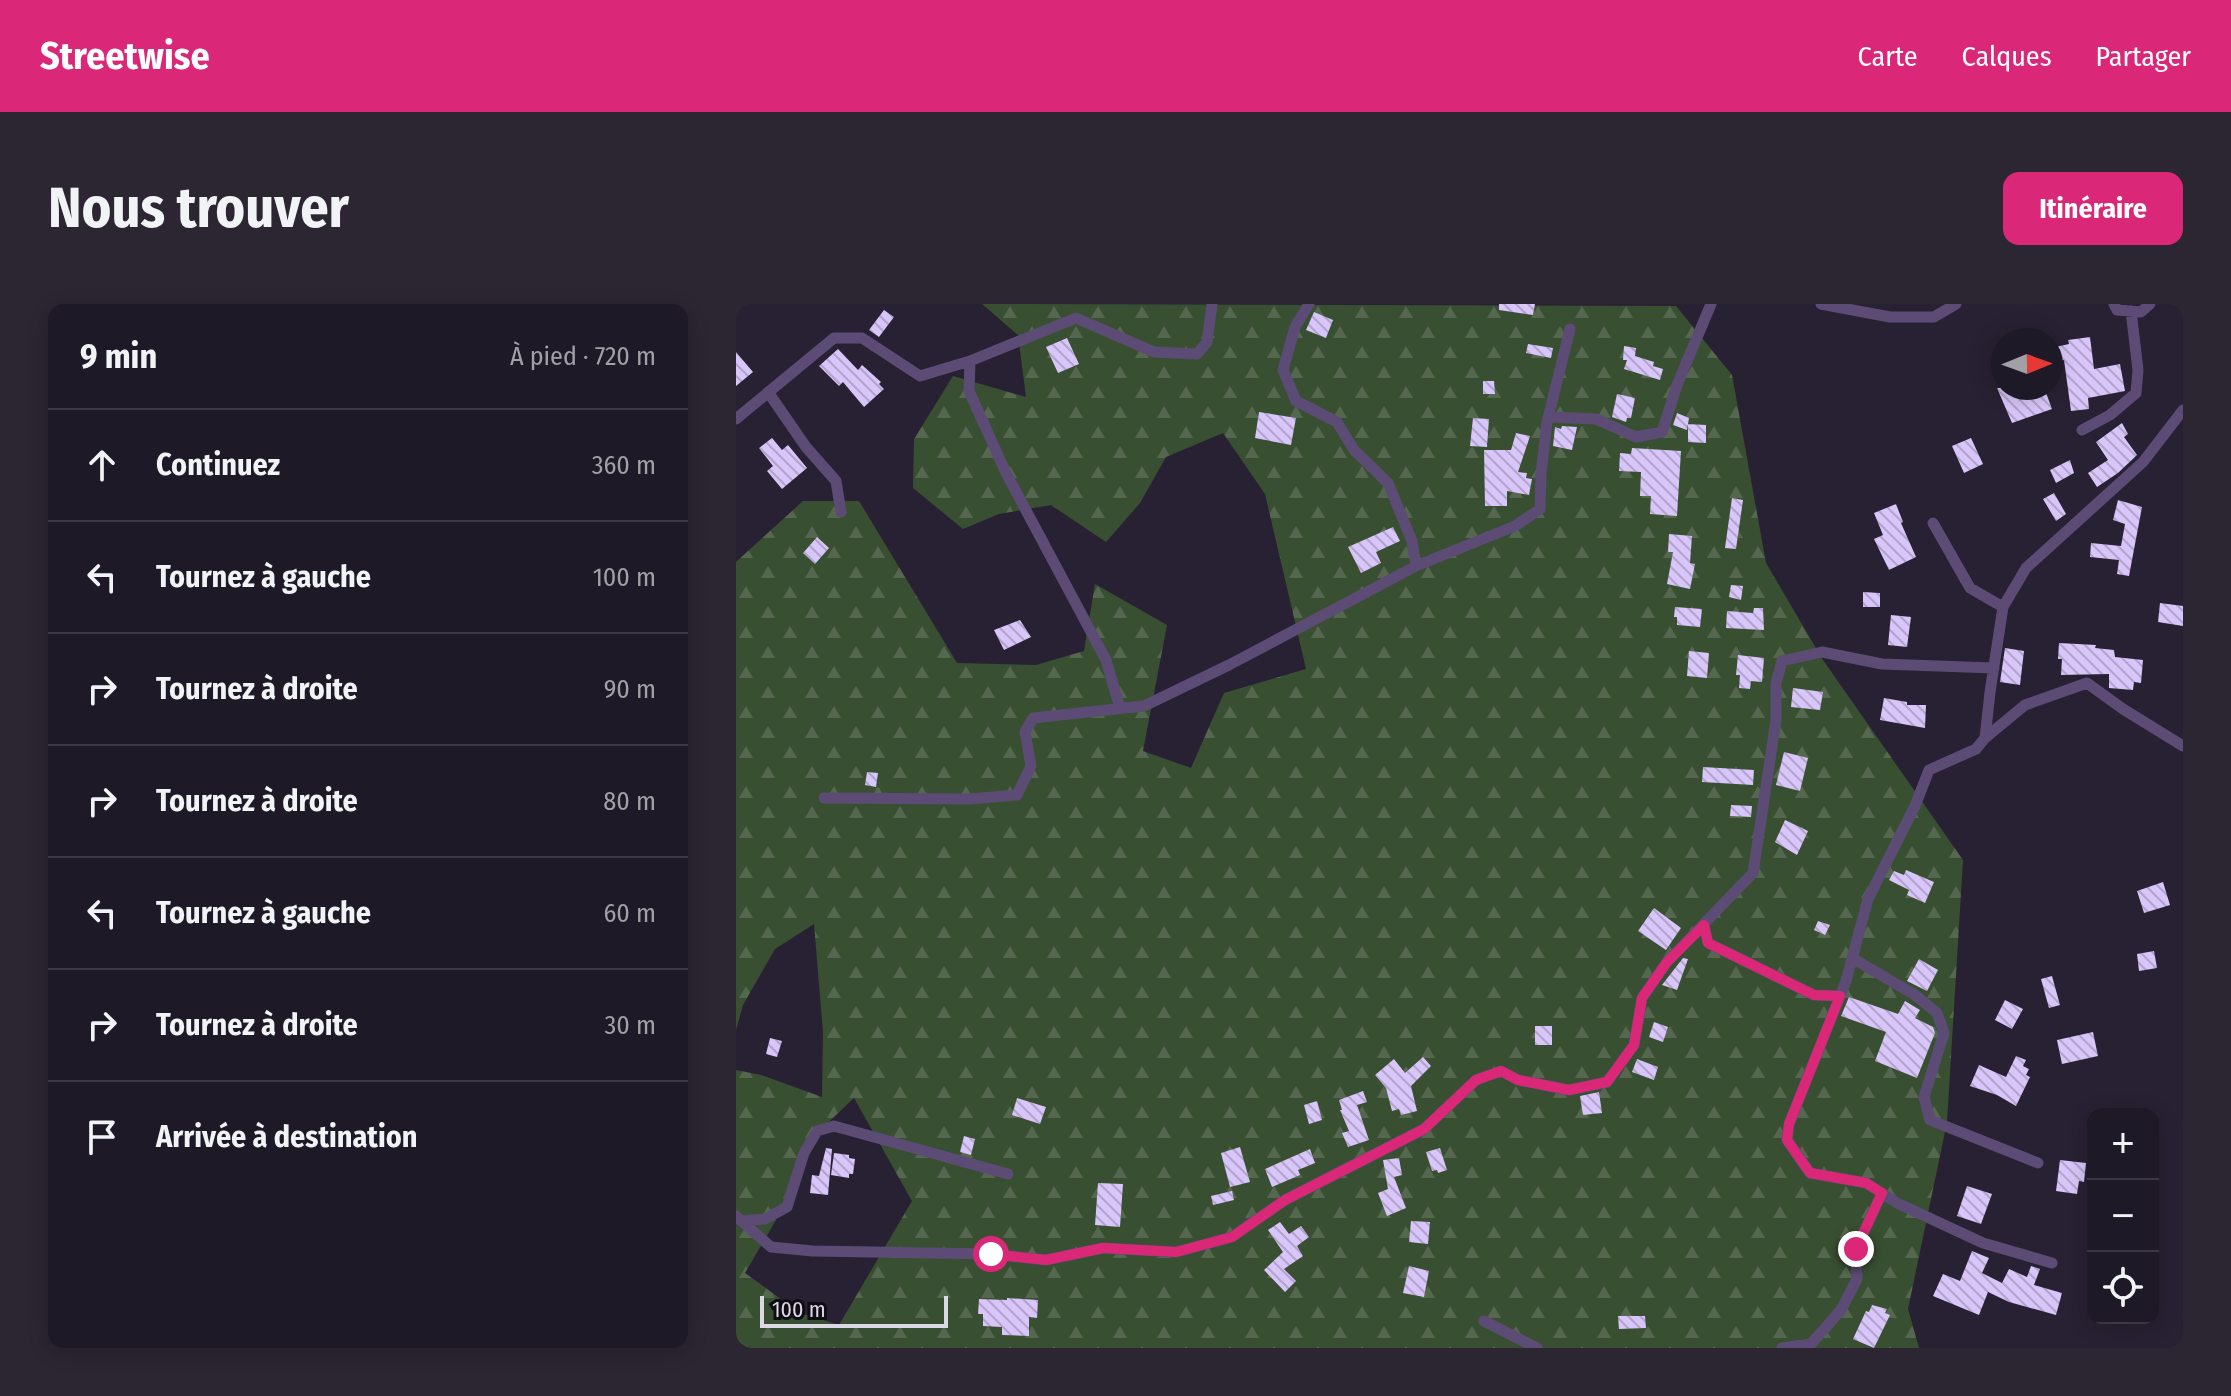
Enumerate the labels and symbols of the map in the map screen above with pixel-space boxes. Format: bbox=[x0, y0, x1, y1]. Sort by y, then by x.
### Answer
north arrow bbox=[1991, 328, 2063, 400]
route end bbox=[1838, 1231, 1874, 1267]
route start bbox=[973, 1236, 1009, 1272]
scale bar bbox=[760, 1292, 948, 1328]

